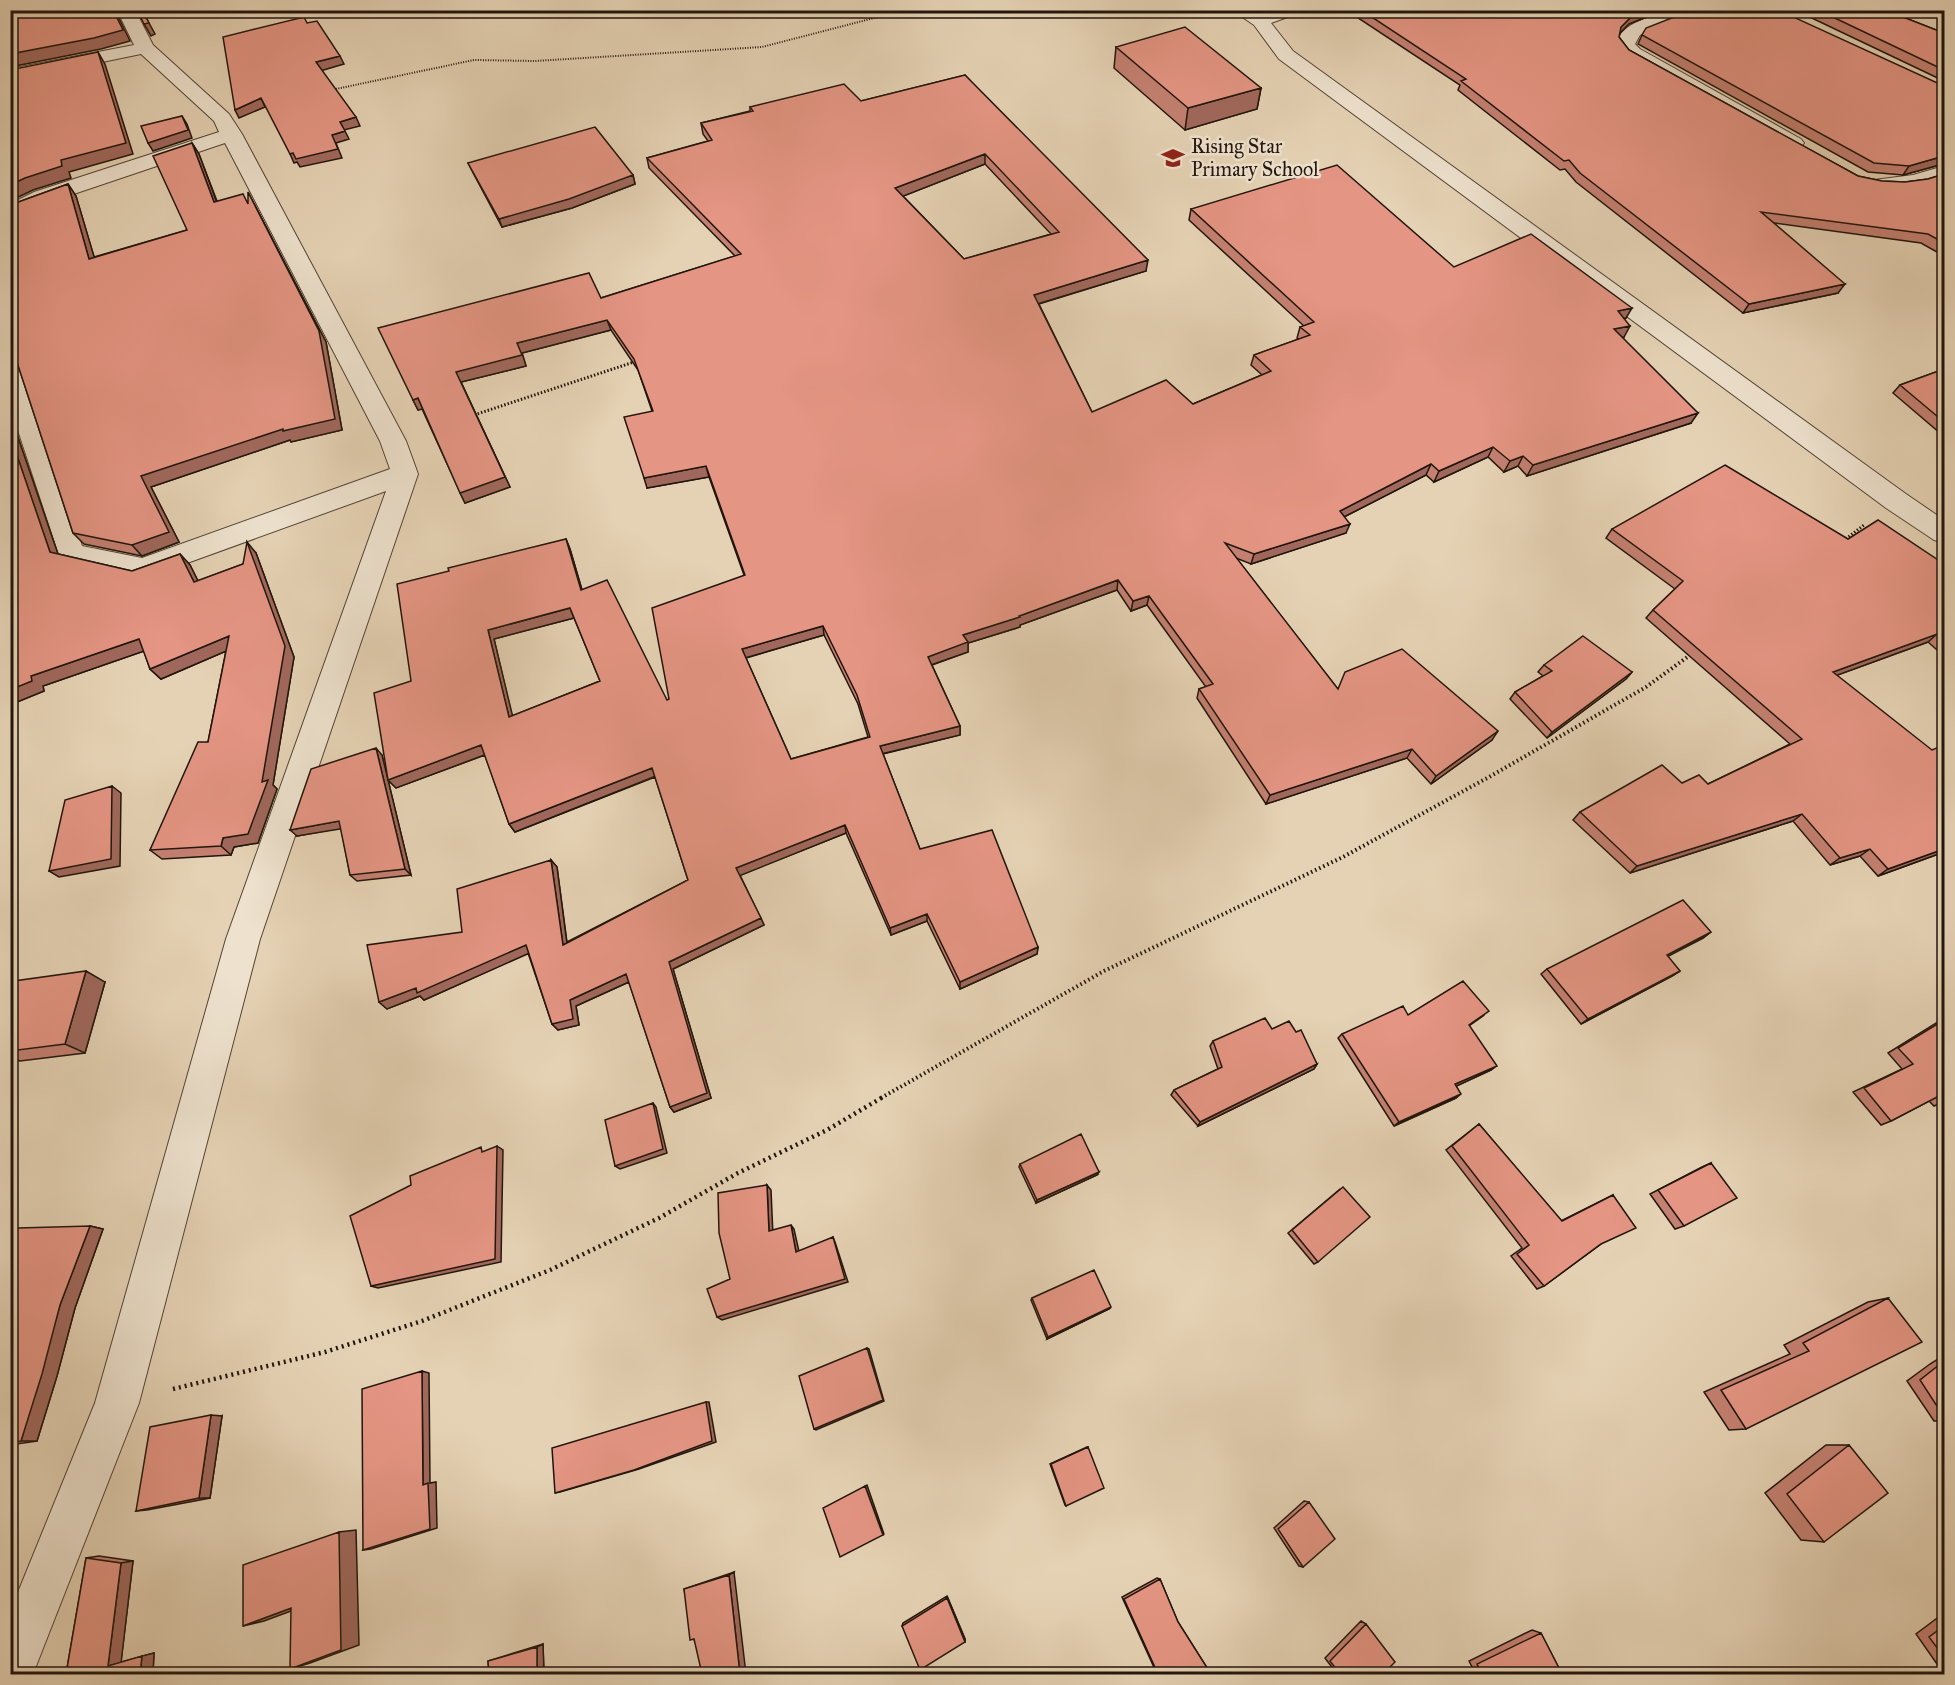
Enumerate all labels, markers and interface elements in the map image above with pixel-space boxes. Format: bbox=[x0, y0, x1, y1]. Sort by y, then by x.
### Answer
place label: Rising Star Primary School bbox=[1191, 134, 1319, 181]
school or university icon: Rising Star Primary School bbox=[1160, 145, 1186, 171]

